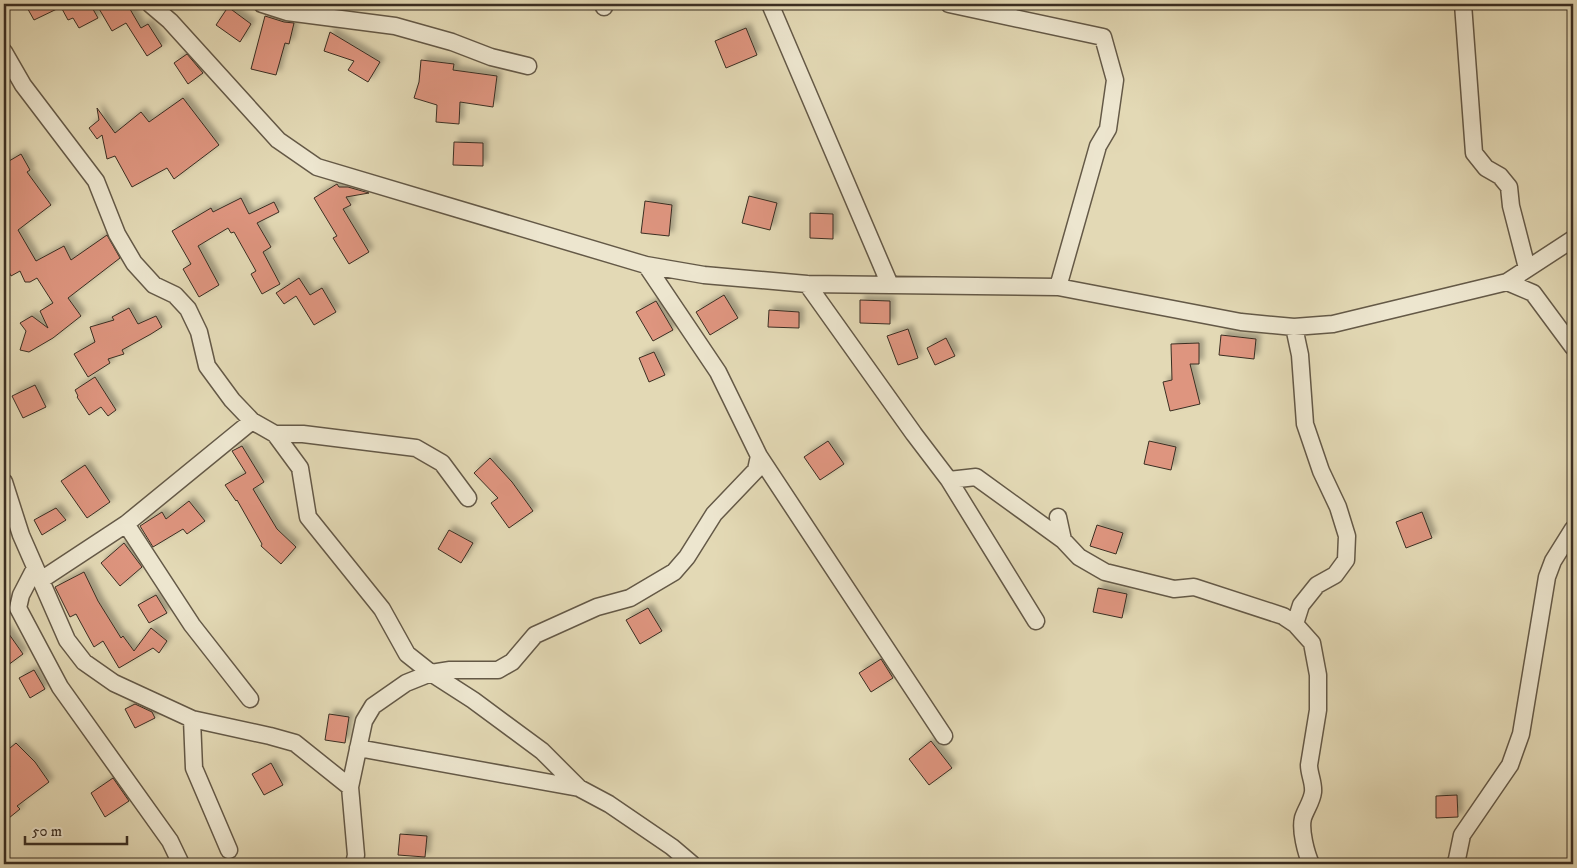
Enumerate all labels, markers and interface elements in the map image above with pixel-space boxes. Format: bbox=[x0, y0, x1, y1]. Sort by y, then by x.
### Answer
scale bar bbox=[25, 813, 128, 845]
text: 50 m bbox=[32, 822, 62, 841]

